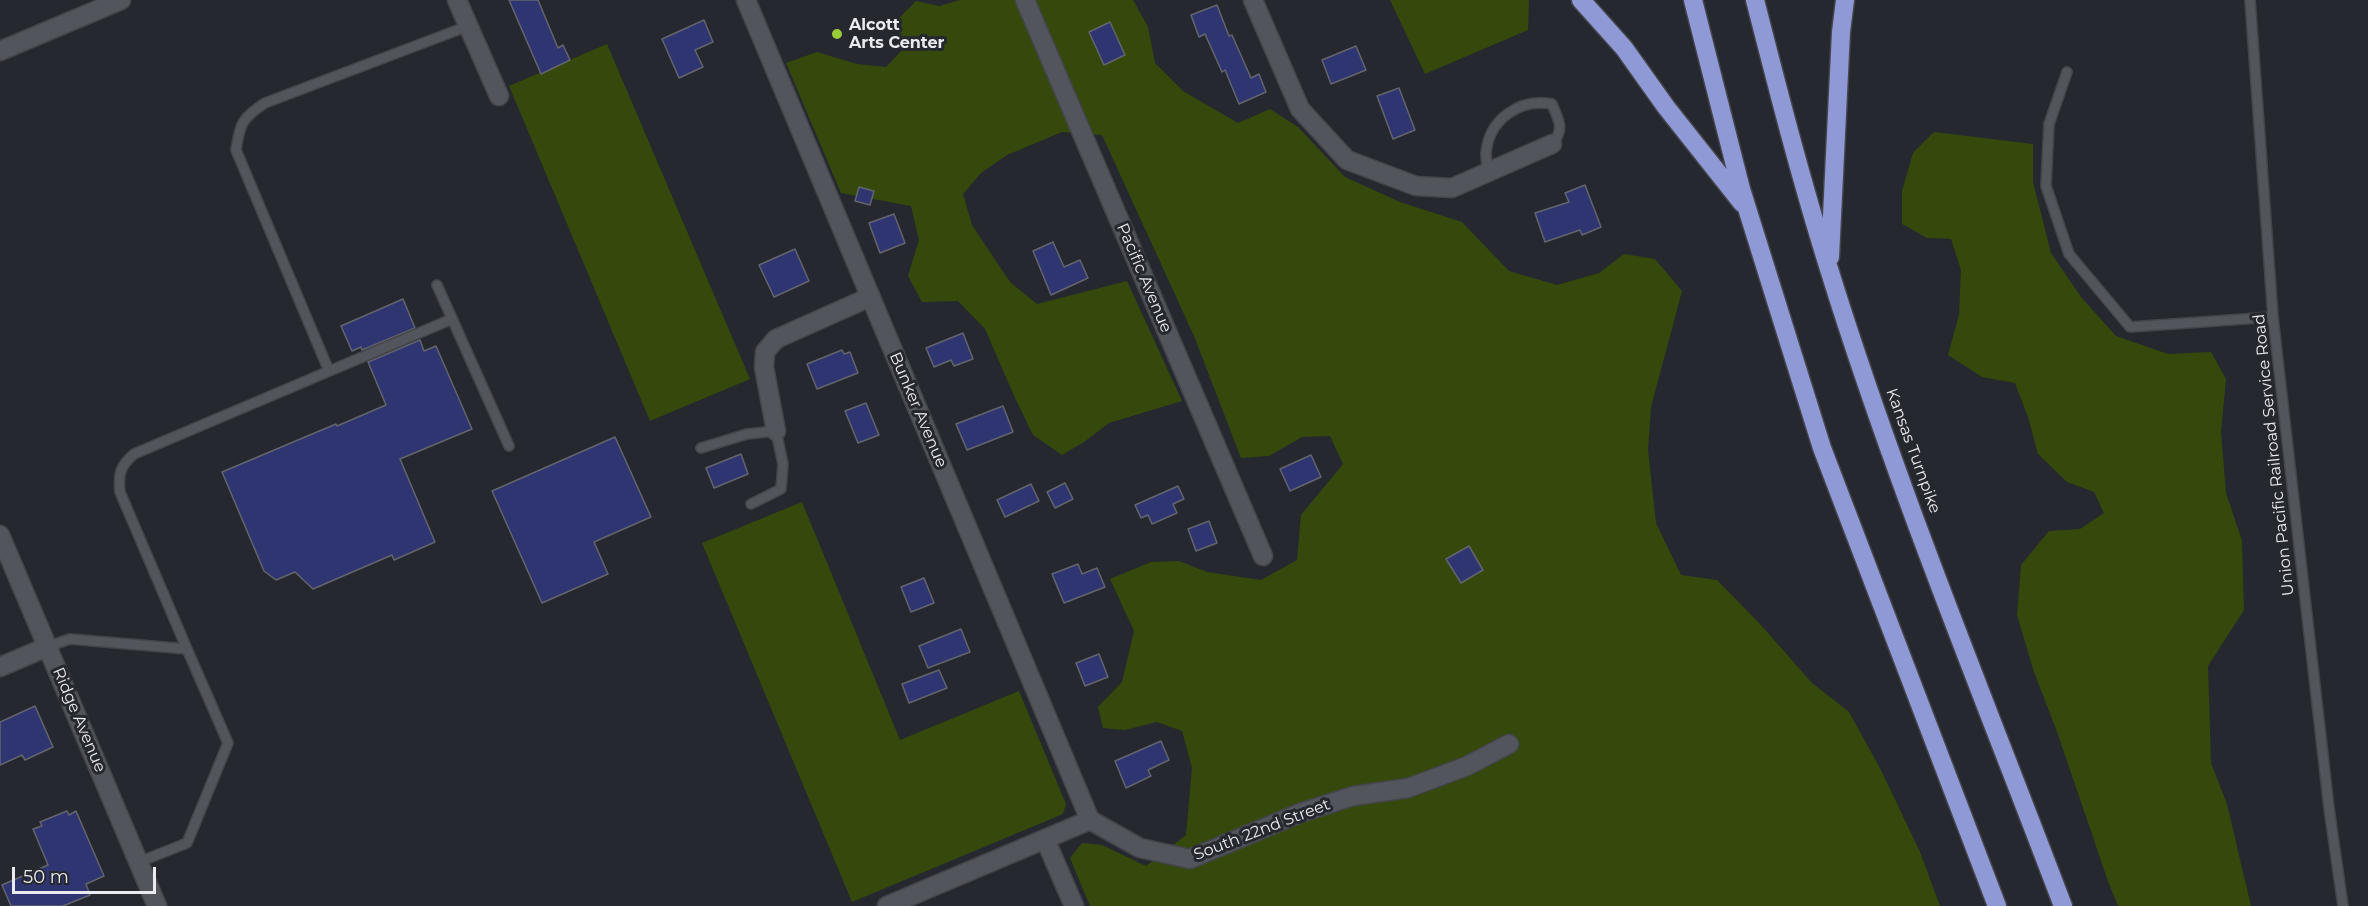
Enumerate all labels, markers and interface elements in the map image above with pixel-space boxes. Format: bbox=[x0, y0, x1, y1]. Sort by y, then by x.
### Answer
place label: Alcott Arts Center bbox=[849, 15, 944, 53]
marker: Alcott Arts Center bbox=[830, 27, 844, 41]
street label: Pacific Avenue bbox=[1112, 220, 1176, 336]
street label: Union Pacific Railroad Service Road bbox=[2250, 313, 2298, 597]
street label: Bunker Avenue bbox=[885, 349, 951, 471]
street label: Kansas Turnpike bbox=[1881, 386, 1945, 516]
street label: Ridge Avenue bbox=[48, 665, 110, 775]
street label: South 22nd Street bbox=[1191, 795, 1333, 865]
scale bar bbox=[15, 855, 159, 893]
text: 50 m bbox=[23, 866, 69, 888]

